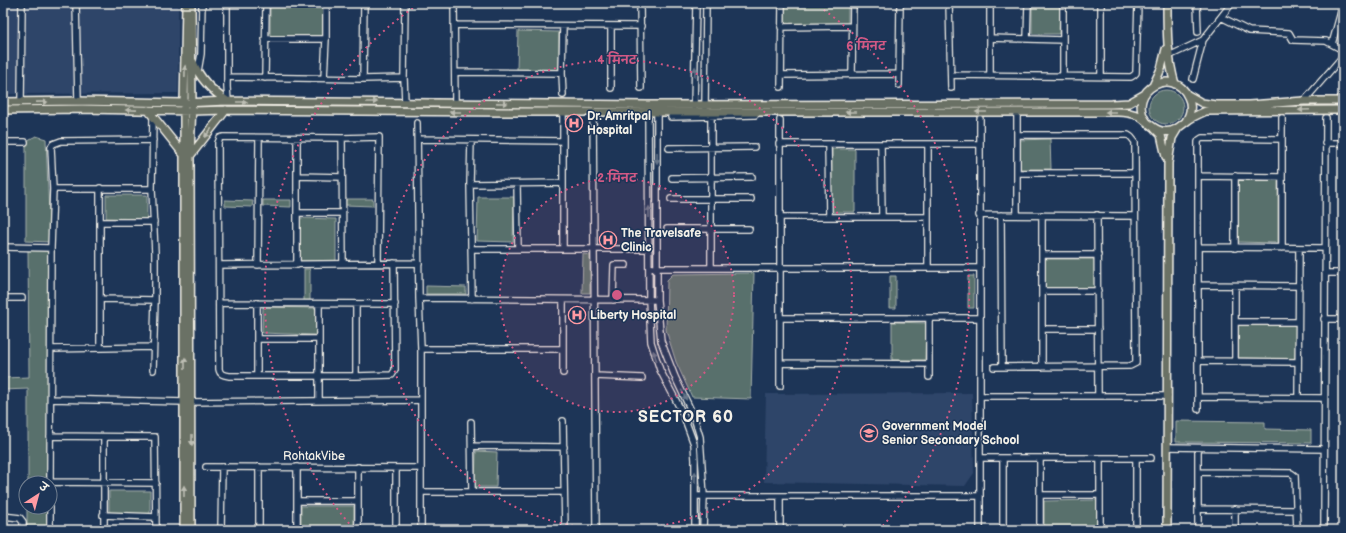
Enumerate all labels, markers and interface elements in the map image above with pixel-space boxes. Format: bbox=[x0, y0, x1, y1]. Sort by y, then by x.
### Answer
text: 6 मिनट bbox=[846, 37, 887, 54]
text: 4 मिनट bbox=[597, 51, 638, 68]
one-way arrow bbox=[182, 64, 188, 77]
one-way arrow bbox=[691, 66, 698, 78]
one-way arrow bbox=[236, 98, 248, 105]
one-way arrow bbox=[36, 99, 49, 105]
one-way arrow bbox=[366, 99, 379, 105]
one-way arrow bbox=[496, 100, 509, 106]
one-way arrow bbox=[124, 107, 137, 113]
one-way arrow bbox=[1297, 107, 1310, 113]
one-way arrow bbox=[448, 109, 461, 115]
place label: Dr. Amritpal Hospital bbox=[587, 109, 651, 138]
one-way arrow bbox=[844, 109, 857, 115]
one-way arrow bbox=[974, 109, 987, 115]
one-way arrow bbox=[1104, 109, 1117, 115]
hospital icon: Dr. Amritpal Hospital bbox=[564, 113, 584, 133]
one-way arrow bbox=[203, 127, 212, 138]
one-way arrow bbox=[654, 152, 660, 165]
text: 2 मिनट bbox=[597, 169, 638, 186]
one-way arrow bbox=[646, 205, 652, 218]
place label: The Travelsafe Clinic bbox=[621, 226, 701, 255]
hospital icon: The Travelsafe Clinic bbox=[598, 230, 618, 250]
centre of rings bbox=[610, 288, 624, 302]
hospital icon: Liberty Hospital bbox=[567, 305, 587, 325]
place label: Liberty Hospital bbox=[590, 308, 676, 323]
one-way arrow bbox=[651, 349, 657, 361]
one-way arrow bbox=[182, 356, 188, 369]
one-way arrow bbox=[680, 389, 687, 401]
district label: SECTOR 60 bbox=[638, 408, 734, 427]
place label: Government Model Senior Secondary School bbox=[882, 419, 1019, 448]
school or university icon: Government Model Senior Secondary School bbox=[859, 423, 879, 443]
one-way arrow bbox=[189, 434, 195, 447]
street label: RohtakVibe bbox=[283, 449, 345, 464]
one-way arrow bbox=[692, 470, 698, 483]
north arrow bbox=[18, 475, 58, 515]
text: उ bbox=[36, 479, 52, 496]
one-way arrow bbox=[181, 484, 187, 497]

